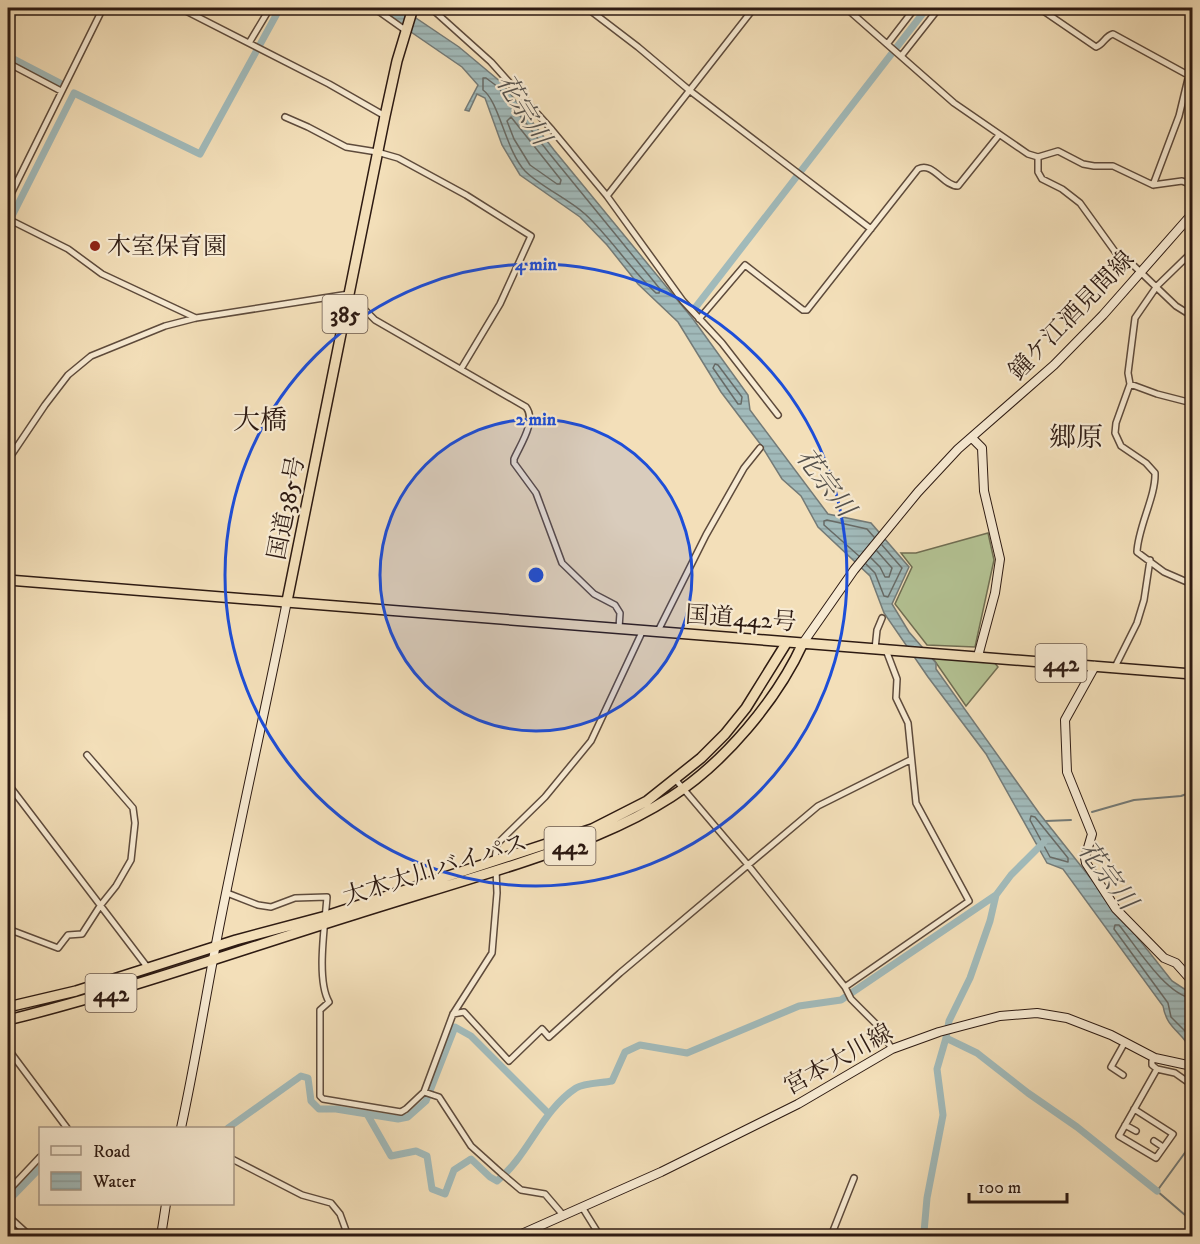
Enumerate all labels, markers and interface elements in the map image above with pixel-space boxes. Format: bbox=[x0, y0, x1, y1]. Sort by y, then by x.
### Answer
water label: 花宗川 bbox=[488, 68, 559, 154]
place label: 木室保育園 bbox=[107, 232, 227, 262]
marker: 木室保育園 bbox=[88, 239, 102, 253]
street label: 鐘ケ江酒見間線 bbox=[1003, 245, 1141, 387]
text: 4 min bbox=[514, 254, 557, 276]
road number: 385 bbox=[322, 295, 368, 333]
district label: 大橋 bbox=[233, 404, 287, 438]
text: 2 min bbox=[516, 409, 557, 431]
district label: 郷原 bbox=[1049, 421, 1103, 455]
water label: 花宗川 bbox=[788, 442, 863, 526]
street label: 国道385号 bbox=[262, 454, 312, 563]
centre of rings bbox=[526, 565, 546, 585]
street label: 国道442号 bbox=[684, 600, 798, 638]
road number: 442 bbox=[1036, 644, 1086, 682]
road number: 442 bbox=[544, 827, 596, 865]
street label: 大木大川バイパス bbox=[339, 828, 531, 912]
water label: 花宗川 bbox=[1070, 835, 1145, 919]
road number: 442 bbox=[86, 974, 136, 1012]
street label: 宮本大川線 bbox=[779, 1018, 898, 1102]
legend bbox=[39, 1127, 234, 1205]
text: Road bbox=[93, 1141, 130, 1163]
scale bar bbox=[969, 1166, 1066, 1204]
text: Water bbox=[92, 1171, 136, 1193]
text: 100 m bbox=[978, 1177, 1021, 1199]

